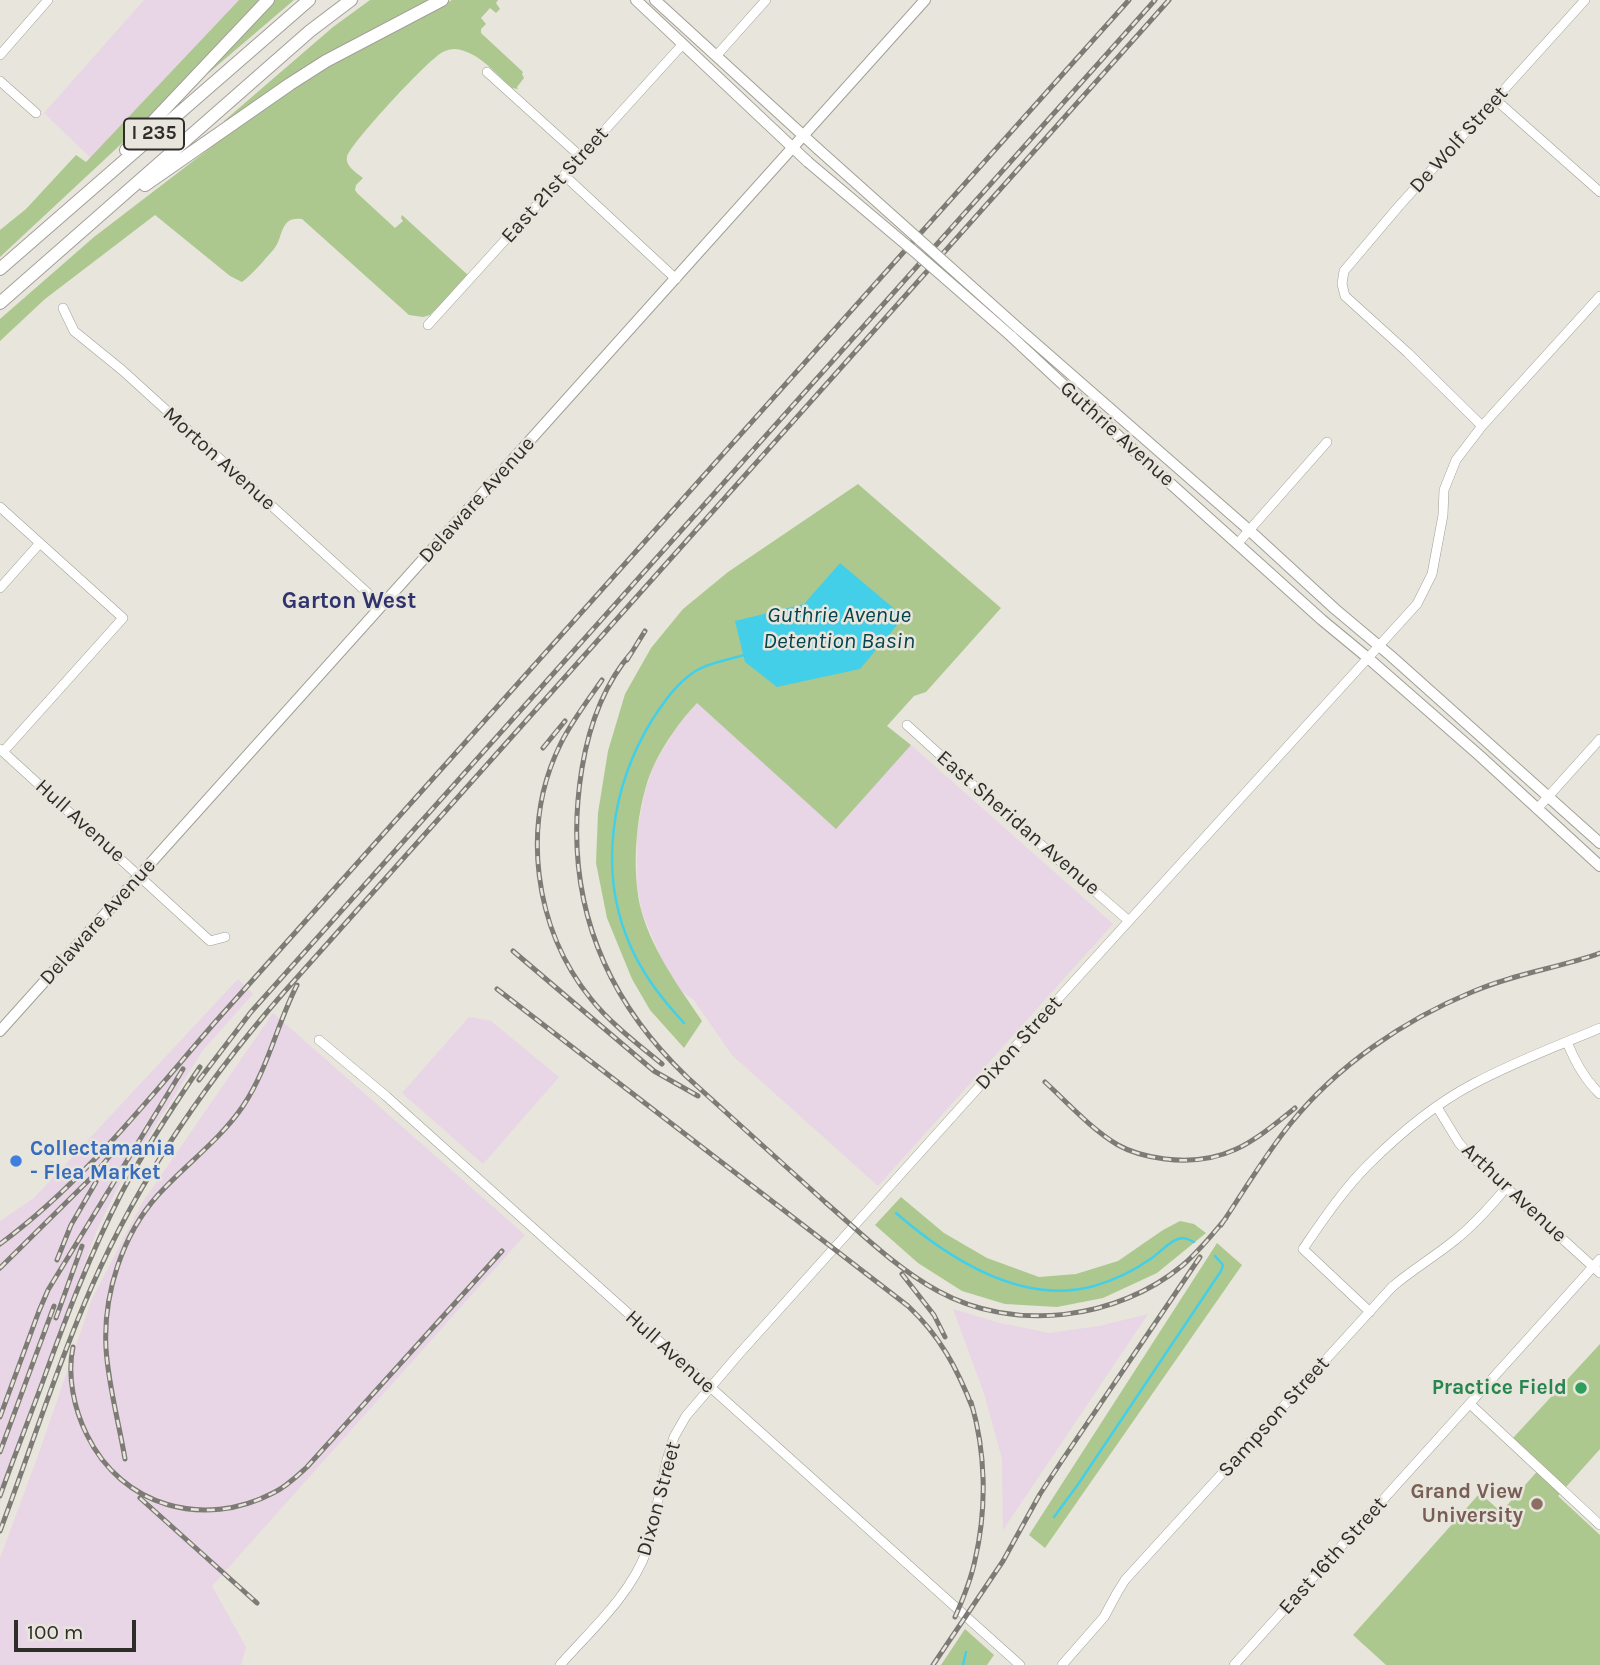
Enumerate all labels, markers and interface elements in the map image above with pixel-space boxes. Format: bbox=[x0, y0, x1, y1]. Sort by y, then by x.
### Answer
street label: De Wolf Street bbox=[1404, 81, 1514, 199]
road number: I 235 bbox=[124, 118, 184, 150]
street label: East 21st Street bbox=[496, 122, 614, 248]
street label: Guthrie Avenue bbox=[1054, 376, 1180, 492]
street label: Morton Avenue bbox=[157, 402, 281, 516]
street label: Delaware Avenue bbox=[414, 432, 540, 568]
district label: Garton West bbox=[282, 587, 416, 615]
water label: Guthrie Avenue Detention Basin bbox=[763, 601, 915, 655]
street label: East Sheridan Avenue bbox=[931, 745, 1105, 901]
street label: Hull Avenue bbox=[30, 774, 130, 868]
street label: Delaware Avenue bbox=[35, 854, 161, 990]
street label: Dixon Street bbox=[970, 991, 1068, 1095]
place label: Collectamania - Flea Market bbox=[30, 1136, 175, 1186]
street label: Arthur Avenue bbox=[1456, 1138, 1572, 1248]
marker: Collectamania - Flea Market bbox=[8, 1153, 24, 1169]
street label: Hull Avenue bbox=[620, 1305, 720, 1399]
street label: Sampson Street bbox=[1213, 1351, 1335, 1483]
place label: Practice Field bbox=[1432, 1375, 1567, 1401]
marker: Practice Field bbox=[1573, 1380, 1589, 1396]
street label: Dixon Street bbox=[632, 1439, 686, 1559]
place label: Grand View University bbox=[1410, 1479, 1523, 1529]
street label: East 16th Street bbox=[1274, 1492, 1392, 1620]
marker: Grand View University bbox=[1529, 1496, 1545, 1512]
scale bar bbox=[18, 1606, 140, 1650]
text: 100 m bbox=[27, 1620, 84, 1644]

